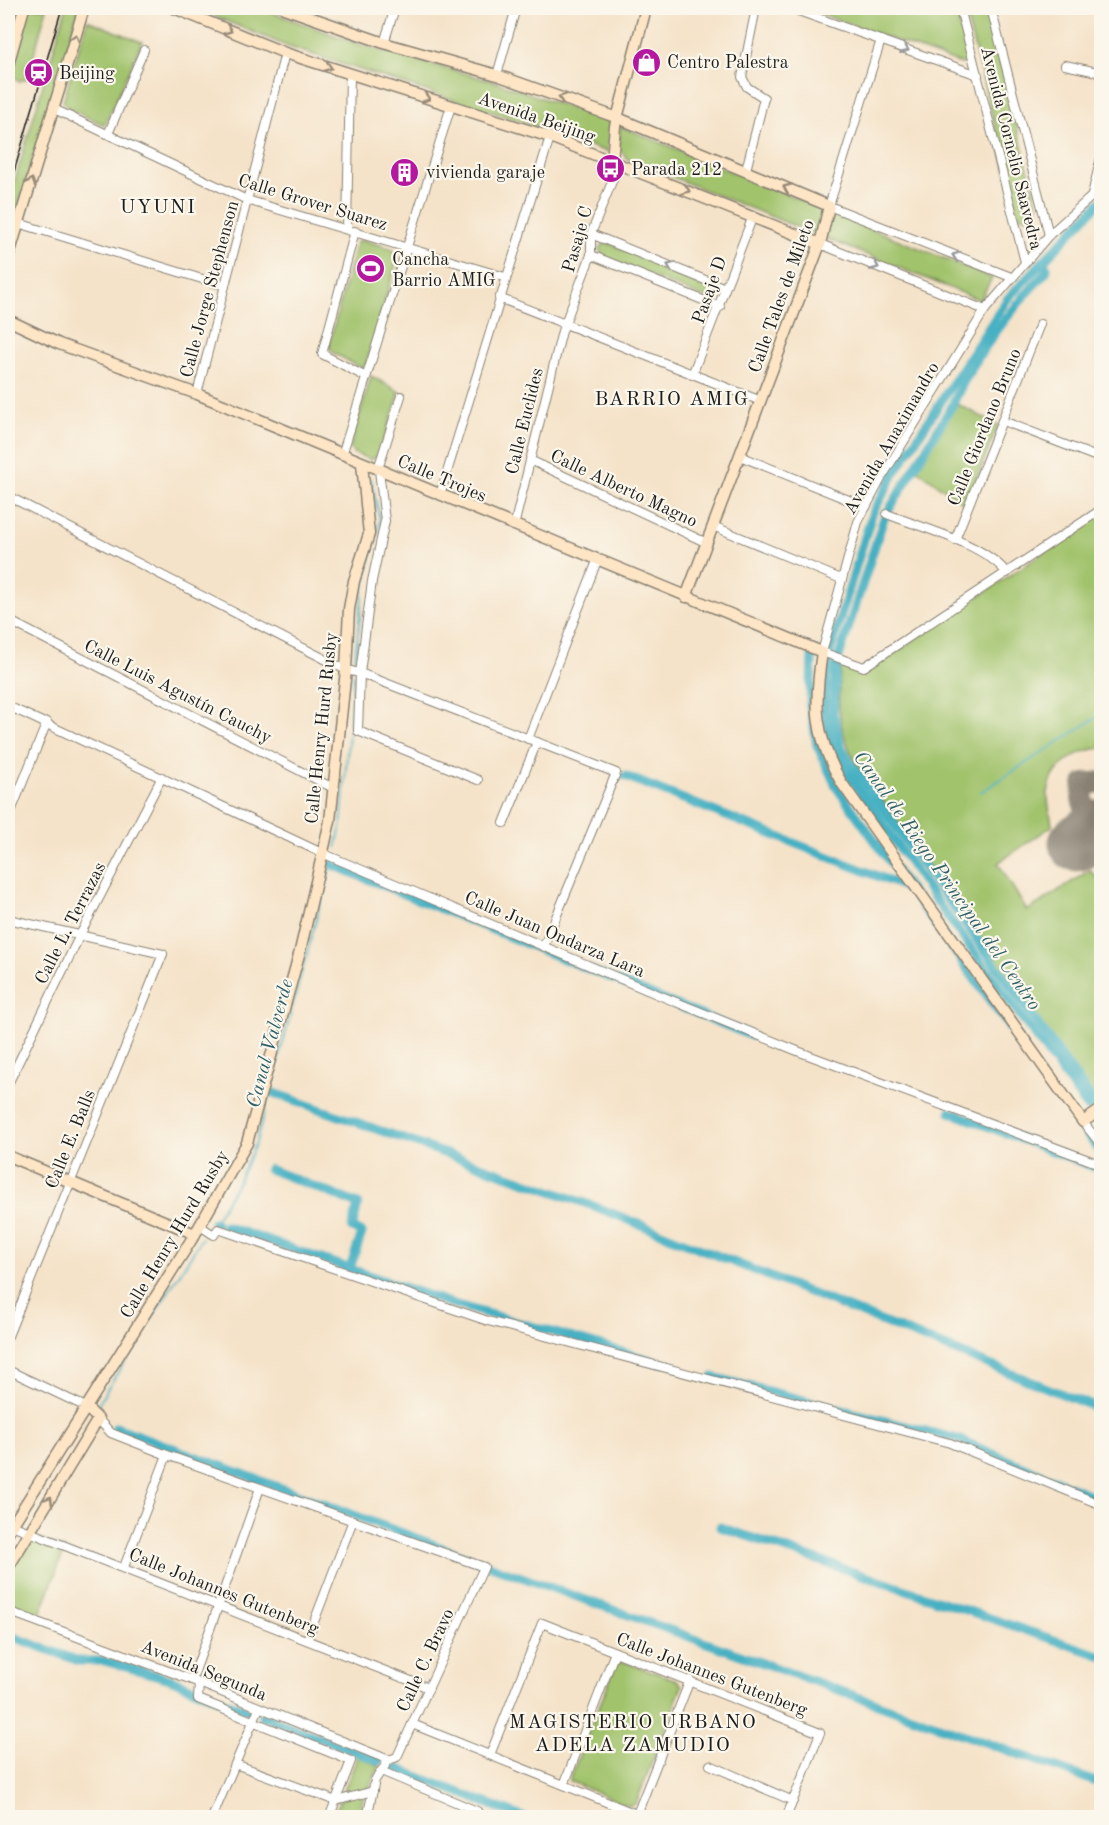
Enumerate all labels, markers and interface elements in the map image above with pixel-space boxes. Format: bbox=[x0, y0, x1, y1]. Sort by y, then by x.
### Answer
one-way arrow bbox=[222, 23, 233, 35]
one-way arrow bbox=[68, 33, 80, 44]
one-way arrow bbox=[899, 41, 910, 54]
street label: Avenida Cornelio Saavedra bbox=[977, 45, 1045, 252]
shop icon: Centro Palestra bbox=[630, 46, 662, 78]
place label: Centro Palestra bbox=[667, 54, 789, 72]
station icon: Beijing bbox=[22, 57, 54, 89]
one-way arrow bbox=[322, 60, 333, 72]
place label: Beijing bbox=[59, 65, 115, 83]
street label: Avenida Beijing bbox=[476, 89, 598, 147]
one-way arrow bbox=[420, 91, 431, 103]
one-way arrow bbox=[557, 93, 568, 106]
bus stop icon: Parada 212 bbox=[594, 153, 626, 185]
building icon: vivienda garaje bbox=[389, 156, 421, 188]
place label: Parada 212 bbox=[631, 161, 722, 179]
place label: vivienda garaje bbox=[426, 164, 545, 182]
street label: Calle Grover Suarez bbox=[236, 172, 390, 234]
one-way arrow bbox=[24, 177, 36, 188]
one-way arrow bbox=[680, 183, 691, 195]
one-way arrow bbox=[783, 183, 794, 195]
district label: UYUNI bbox=[120, 198, 196, 218]
street label: Calle Jorge Stephenson bbox=[178, 199, 242, 380]
street label: Pasaje C bbox=[560, 204, 596, 275]
street label: Calle Tales de Mileto bbox=[746, 217, 818, 375]
place label: Cancha Barrio AMIG bbox=[392, 251, 496, 290]
one-way arrow bbox=[952, 251, 963, 263]
sports icon: Cancha Barrio AMIG bbox=[355, 253, 387, 285]
street label: Pasaje D bbox=[689, 254, 730, 326]
one-way arrow bbox=[868, 259, 879, 271]
one-way arrow bbox=[666, 261, 677, 273]
street label: Calle Giordano Bruno bbox=[945, 346, 1025, 509]
street label: Avenida Anaximandro bbox=[841, 359, 943, 518]
street label: Calle Euclides bbox=[503, 366, 547, 476]
district label: BARRIO AMIG bbox=[594, 390, 750, 410]
street label: Calle Alberto Magno bbox=[547, 447, 700, 531]
street label: Calle Trojes bbox=[394, 452, 489, 506]
street label: Calle Henry Hurd Rusby bbox=[303, 631, 341, 825]
street label: Calle Luis Agustín Cauchy bbox=[81, 637, 275, 747]
water label: Canal de Riego Principal del Centro bbox=[849, 748, 1044, 1014]
street label: Calle L. Terrazas bbox=[32, 859, 109, 987]
street label: Calle Juan Ondarza Lara bbox=[462, 889, 648, 981]
water label: Canal Valverde bbox=[244, 977, 298, 1110]
street label: Calle E. Balls bbox=[43, 1087, 99, 1192]
street label: Calle Henry Hurd Rusby bbox=[117, 1147, 232, 1322]
one-way arrow bbox=[41, 1496, 53, 1506]
street label: Calle Johannes Gutenberg bbox=[126, 1545, 322, 1638]
street label: Calle C. Bravo bbox=[394, 1606, 458, 1715]
street label: Calle Johannes Gutenberg bbox=[613, 1630, 810, 1720]
street label: Avenida Segunda bbox=[138, 1637, 269, 1704]
district label: MAGISTERIO URBANO ADELA ZAMUDIO bbox=[509, 1713, 757, 1756]

